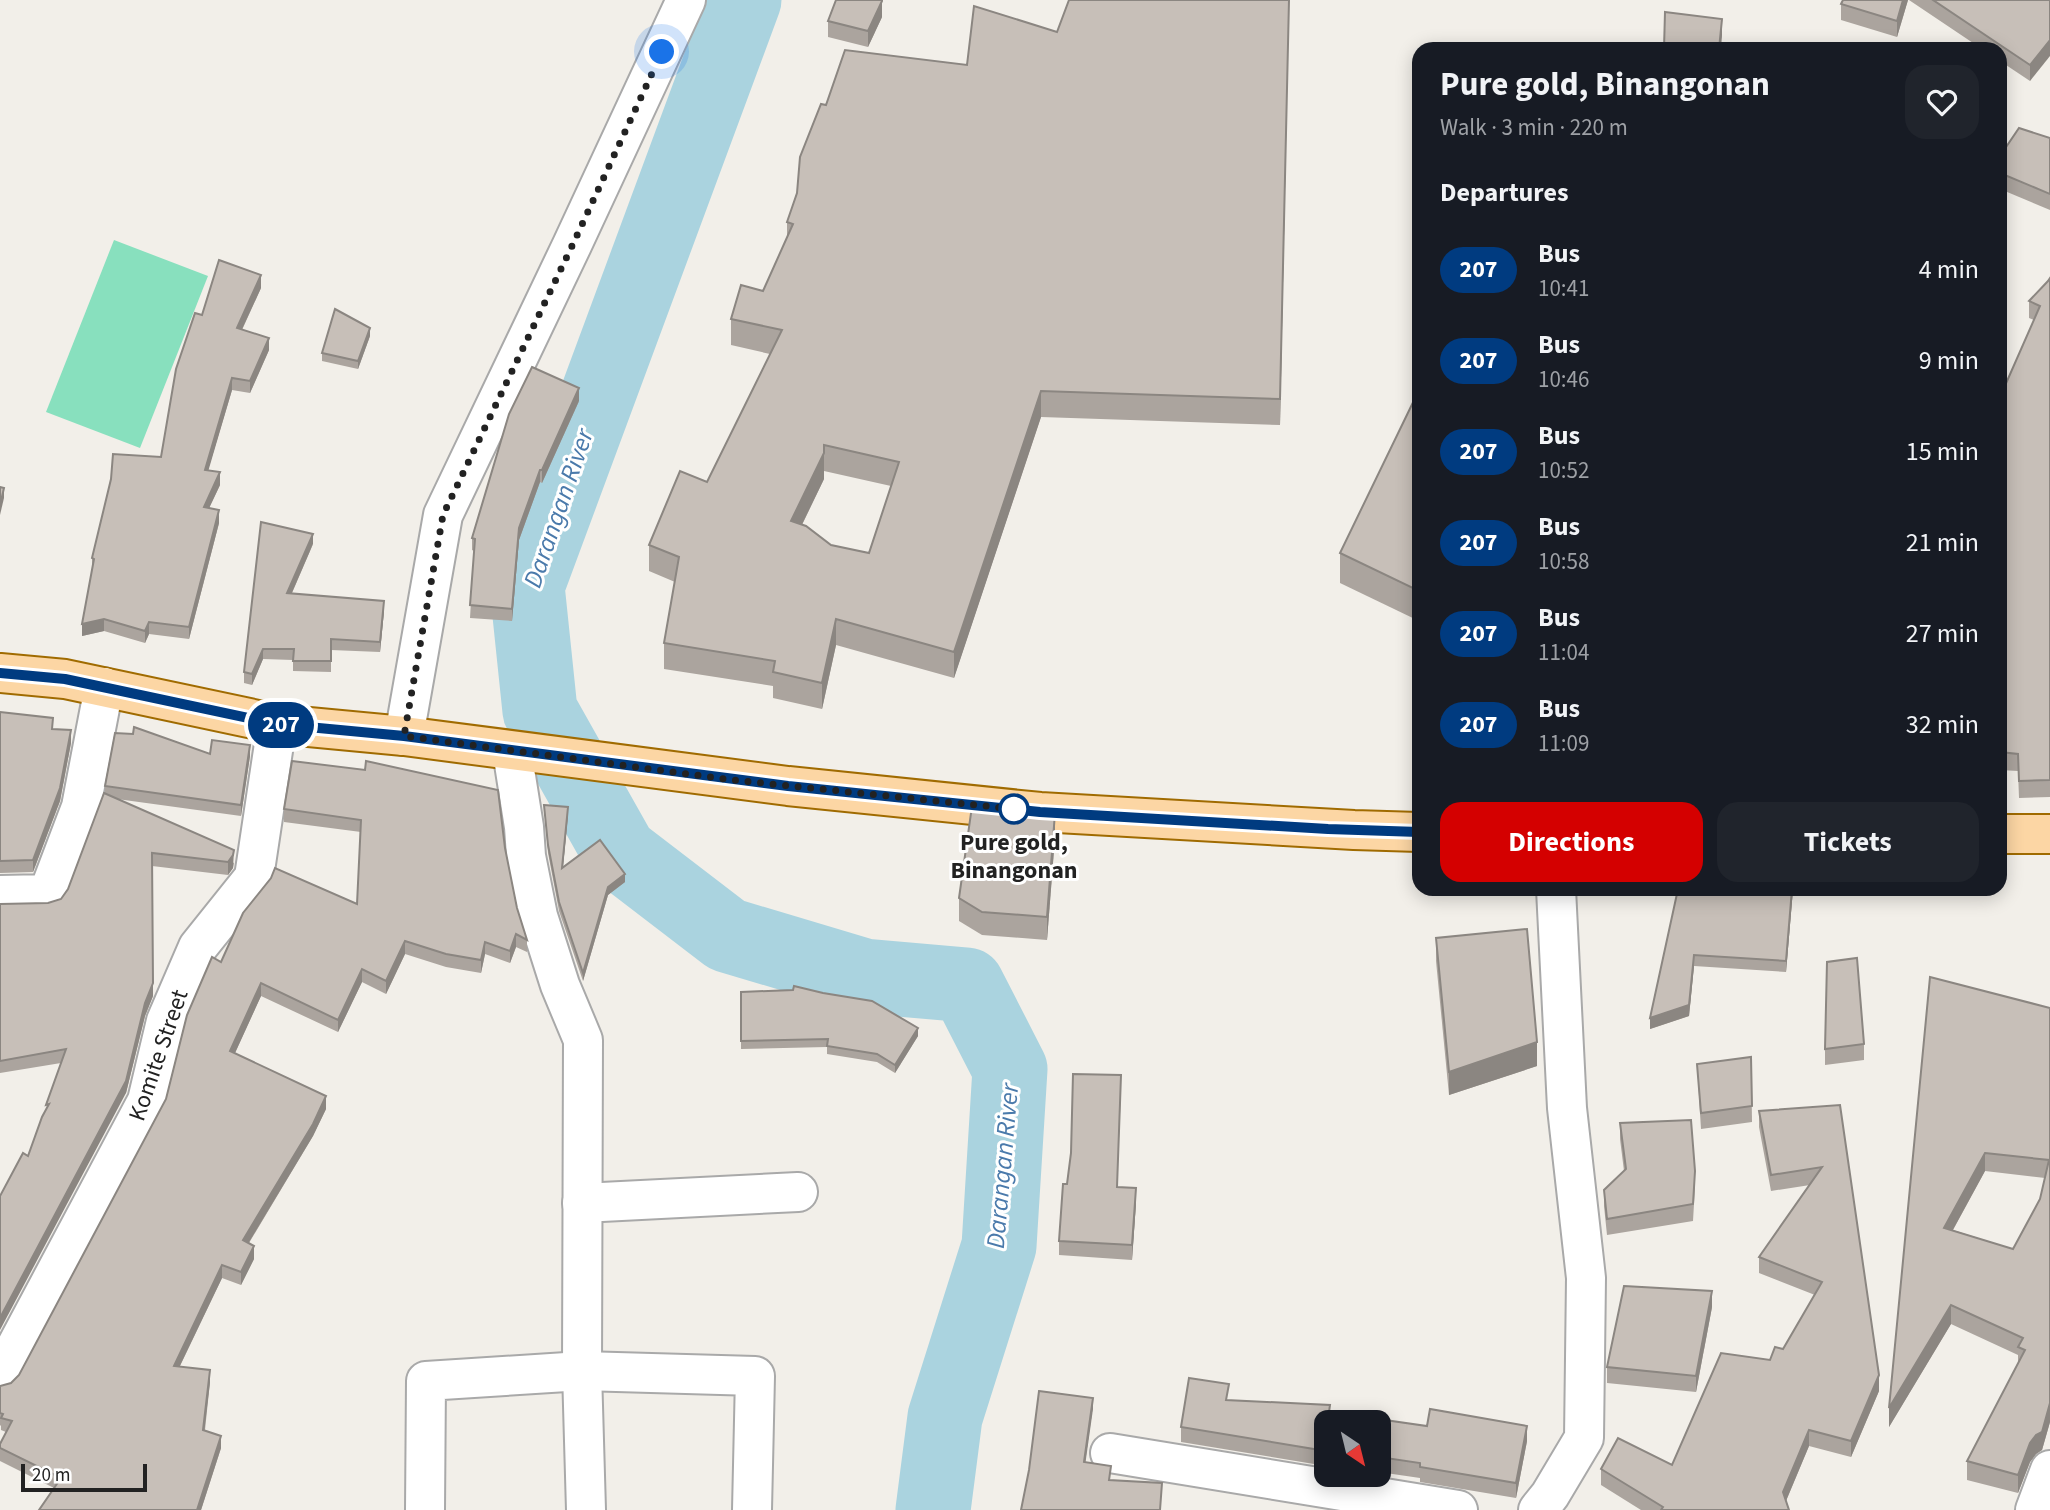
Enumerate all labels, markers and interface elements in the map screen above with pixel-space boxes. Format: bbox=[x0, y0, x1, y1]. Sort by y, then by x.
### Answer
your location bbox=[644, 34, 679, 69]
text: Pure gold, Binangonan bbox=[1440, 61, 1770, 108]
button: heart bbox=[1905, 65, 1979, 139]
text: Walk · 3 min · 220 m bbox=[1440, 111, 1628, 144]
text: Departures bbox=[1440, 174, 1568, 211]
text: Bus bbox=[1538, 235, 1580, 272]
text: 4 min bbox=[1919, 251, 1979, 288]
text: 207 bbox=[1459, 252, 1498, 287]
text: 10:41 bbox=[1538, 272, 1589, 305]
text: Bus bbox=[1538, 326, 1580, 363]
text: 9 min bbox=[1919, 342, 1979, 379]
text: 207 bbox=[1459, 343, 1498, 378]
text: 10:46 bbox=[1538, 363, 1589, 396]
text: Bus bbox=[1538, 417, 1580, 454]
water label: Darangan River bbox=[514, 423, 603, 593]
text: 15 min bbox=[1906, 433, 1979, 470]
text: 207 bbox=[1459, 434, 1498, 469]
text: 10:52 bbox=[1538, 454, 1589, 487]
text: Bus bbox=[1538, 508, 1580, 545]
text: 21 min bbox=[1906, 524, 1979, 561]
text: 207 bbox=[1459, 525, 1498, 560]
text: 10:58 bbox=[1538, 545, 1589, 578]
text: Bus bbox=[1538, 599, 1580, 636]
text: 27 min bbox=[1906, 615, 1979, 652]
text: 207 bbox=[1459, 616, 1498, 651]
text: 11:04 bbox=[1538, 636, 1589, 669]
text: Bus bbox=[1538, 690, 1580, 727]
line badge: 207 bbox=[241, 702, 321, 748]
text: 32 min bbox=[1906, 706, 1979, 743]
text: 207 bbox=[262, 707, 300, 742]
text: 207 bbox=[1459, 707, 1498, 742]
text: 11:09 bbox=[1538, 727, 1589, 760]
marker: Pure gold, Binangonan bbox=[999, 794, 1029, 824]
button: Directions bbox=[1440, 802, 1703, 882]
button: Tickets bbox=[1717, 802, 1979, 882]
place label: Pure gold, Binangonan bbox=[950, 825, 1078, 888]
street label: Komite Street bbox=[120, 985, 197, 1126]
water label: Darangan River bbox=[977, 1081, 1028, 1250]
north arrow bbox=[1314, 1410, 1391, 1488]
map controls bbox=[1314, 1410, 1391, 1487]
scale bar bbox=[21, 1461, 147, 1493]
text: 20 m bbox=[32, 1462, 70, 1489]

